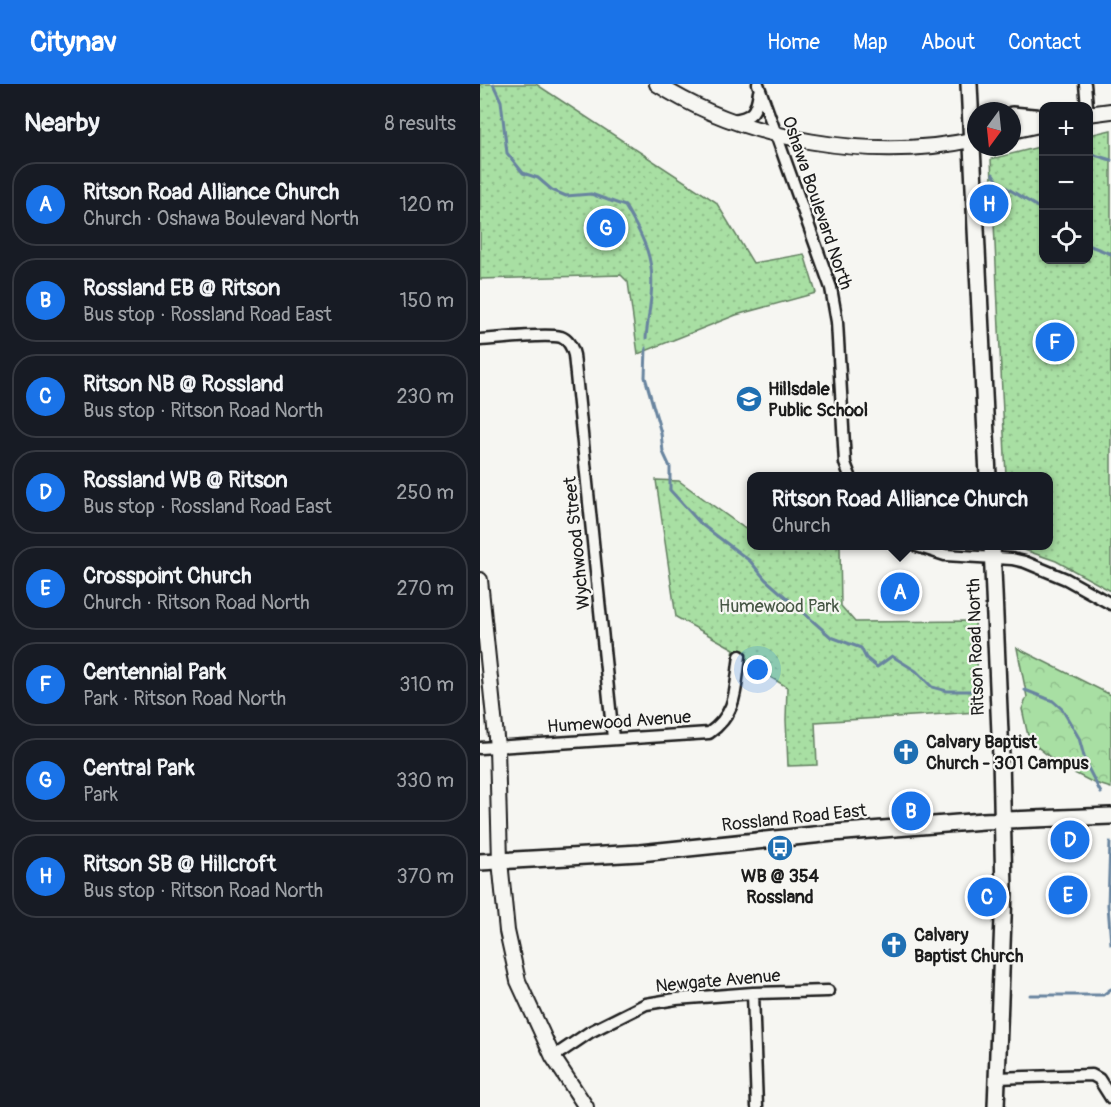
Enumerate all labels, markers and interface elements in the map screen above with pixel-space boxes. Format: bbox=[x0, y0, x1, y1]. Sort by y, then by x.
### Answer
text: Citynav bbox=[30, 25, 117, 60]
text: Home bbox=[767, 29, 820, 56]
text: Map bbox=[853, 29, 888, 56]
text: About bbox=[921, 29, 975, 56]
text: Contact bbox=[1008, 29, 1081, 56]
north arrow bbox=[967, 102, 1021, 156]
map controls bbox=[1039, 102, 1093, 264]
button: + bbox=[1039, 102, 1093, 156]
text: Nearby bbox=[24, 107, 100, 139]
text: 8 results bbox=[385, 111, 456, 136]
street label: Oshawa Boulevard North bbox=[776, 113, 858, 293]
button: − bbox=[1039, 156, 1093, 210]
text: Ritson Road Alliance Church bbox=[83, 178, 339, 206]
pin: H bbox=[970, 182, 1008, 226]
text: A bbox=[39, 192, 52, 217]
text: 120 m bbox=[399, 192, 454, 217]
text: Church · Oshawa Boulevard North bbox=[83, 206, 359, 231]
pin: G bbox=[586, 206, 626, 250]
button: locate bbox=[1039, 210, 1093, 264]
text: Rossland EB @ Ritson bbox=[83, 274, 280, 302]
text: B bbox=[40, 288, 51, 313]
text: 150 m bbox=[400, 288, 454, 313]
text: Bus stop · Rossland Road East bbox=[83, 302, 332, 327]
pin: F bbox=[1036, 320, 1074, 364]
text: Ritson NB @ Rossland bbox=[83, 370, 284, 398]
place label: Hillsdale Public School bbox=[768, 378, 868, 422]
text: C bbox=[39, 384, 52, 409]
text: 230 m bbox=[397, 384, 454, 409]
school or university icon: Hillsdale Public School bbox=[734, 384, 764, 414]
text: Bus stop · Ritson Road North bbox=[83, 398, 323, 423]
text: Rossland WB @ Ritson bbox=[83, 466, 288, 494]
popup bbox=[747, 472, 1053, 550]
street label: Wychwood Street bbox=[558, 475, 595, 611]
text: D bbox=[39, 480, 52, 505]
text: 250 m bbox=[396, 480, 454, 505]
text: Ritson Road Alliance Church bbox=[772, 485, 1028, 513]
text: Bus stop · Rossland Road East bbox=[83, 494, 332, 519]
text: Church bbox=[772, 513, 830, 538]
text: Crosspoint Church bbox=[83, 562, 252, 590]
pin: A bbox=[880, 570, 920, 614]
text: E bbox=[40, 576, 51, 601]
text: 270 m bbox=[396, 576, 454, 601]
street label: Ritson Road North bbox=[962, 578, 990, 716]
text: Church · Ritson Road North bbox=[83, 590, 310, 615]
park label: Humewood Park bbox=[719, 595, 840, 618]
your location bbox=[743, 655, 772, 684]
text: Centennial Park bbox=[83, 658, 226, 686]
text: F bbox=[39, 672, 52, 697]
text: 310 m bbox=[399, 672, 454, 697]
text: Park · Ritson Road North bbox=[83, 686, 286, 711]
street label: Humewood Avenue bbox=[546, 705, 692, 739]
place label: Calvary Baptist Church - 301 Campus bbox=[926, 731, 1089, 775]
church icon: Calvary Baptist Church - 301 Campus bbox=[891, 737, 921, 767]
text: Central Park bbox=[83, 754, 195, 782]
text: G bbox=[39, 768, 52, 793]
text: 330 m bbox=[396, 768, 454, 793]
text: Park bbox=[83, 782, 118, 807]
pin: B bbox=[892, 788, 930, 834]
street label: Rossland Road East bbox=[720, 799, 868, 837]
pin: D bbox=[1050, 818, 1090, 862]
bus stop icon: WB @ 354 Rossland bbox=[765, 833, 795, 863]
text: Ritson SB @ Hillcroft bbox=[83, 850, 276, 878]
text: H bbox=[39, 864, 52, 889]
text: 370 m bbox=[397, 864, 454, 889]
place label: WB @ 354 Rossland bbox=[741, 865, 820, 909]
pin: E bbox=[1048, 872, 1088, 918]
pin: C bbox=[968, 874, 1006, 920]
text: Bus stop · Ritson Road North bbox=[83, 878, 323, 903]
place label: Calvary Baptist Church bbox=[914, 924, 1024, 968]
church icon: Calvary Baptist Church bbox=[879, 930, 909, 960]
street label: Newgate Avenue bbox=[655, 964, 782, 998]

